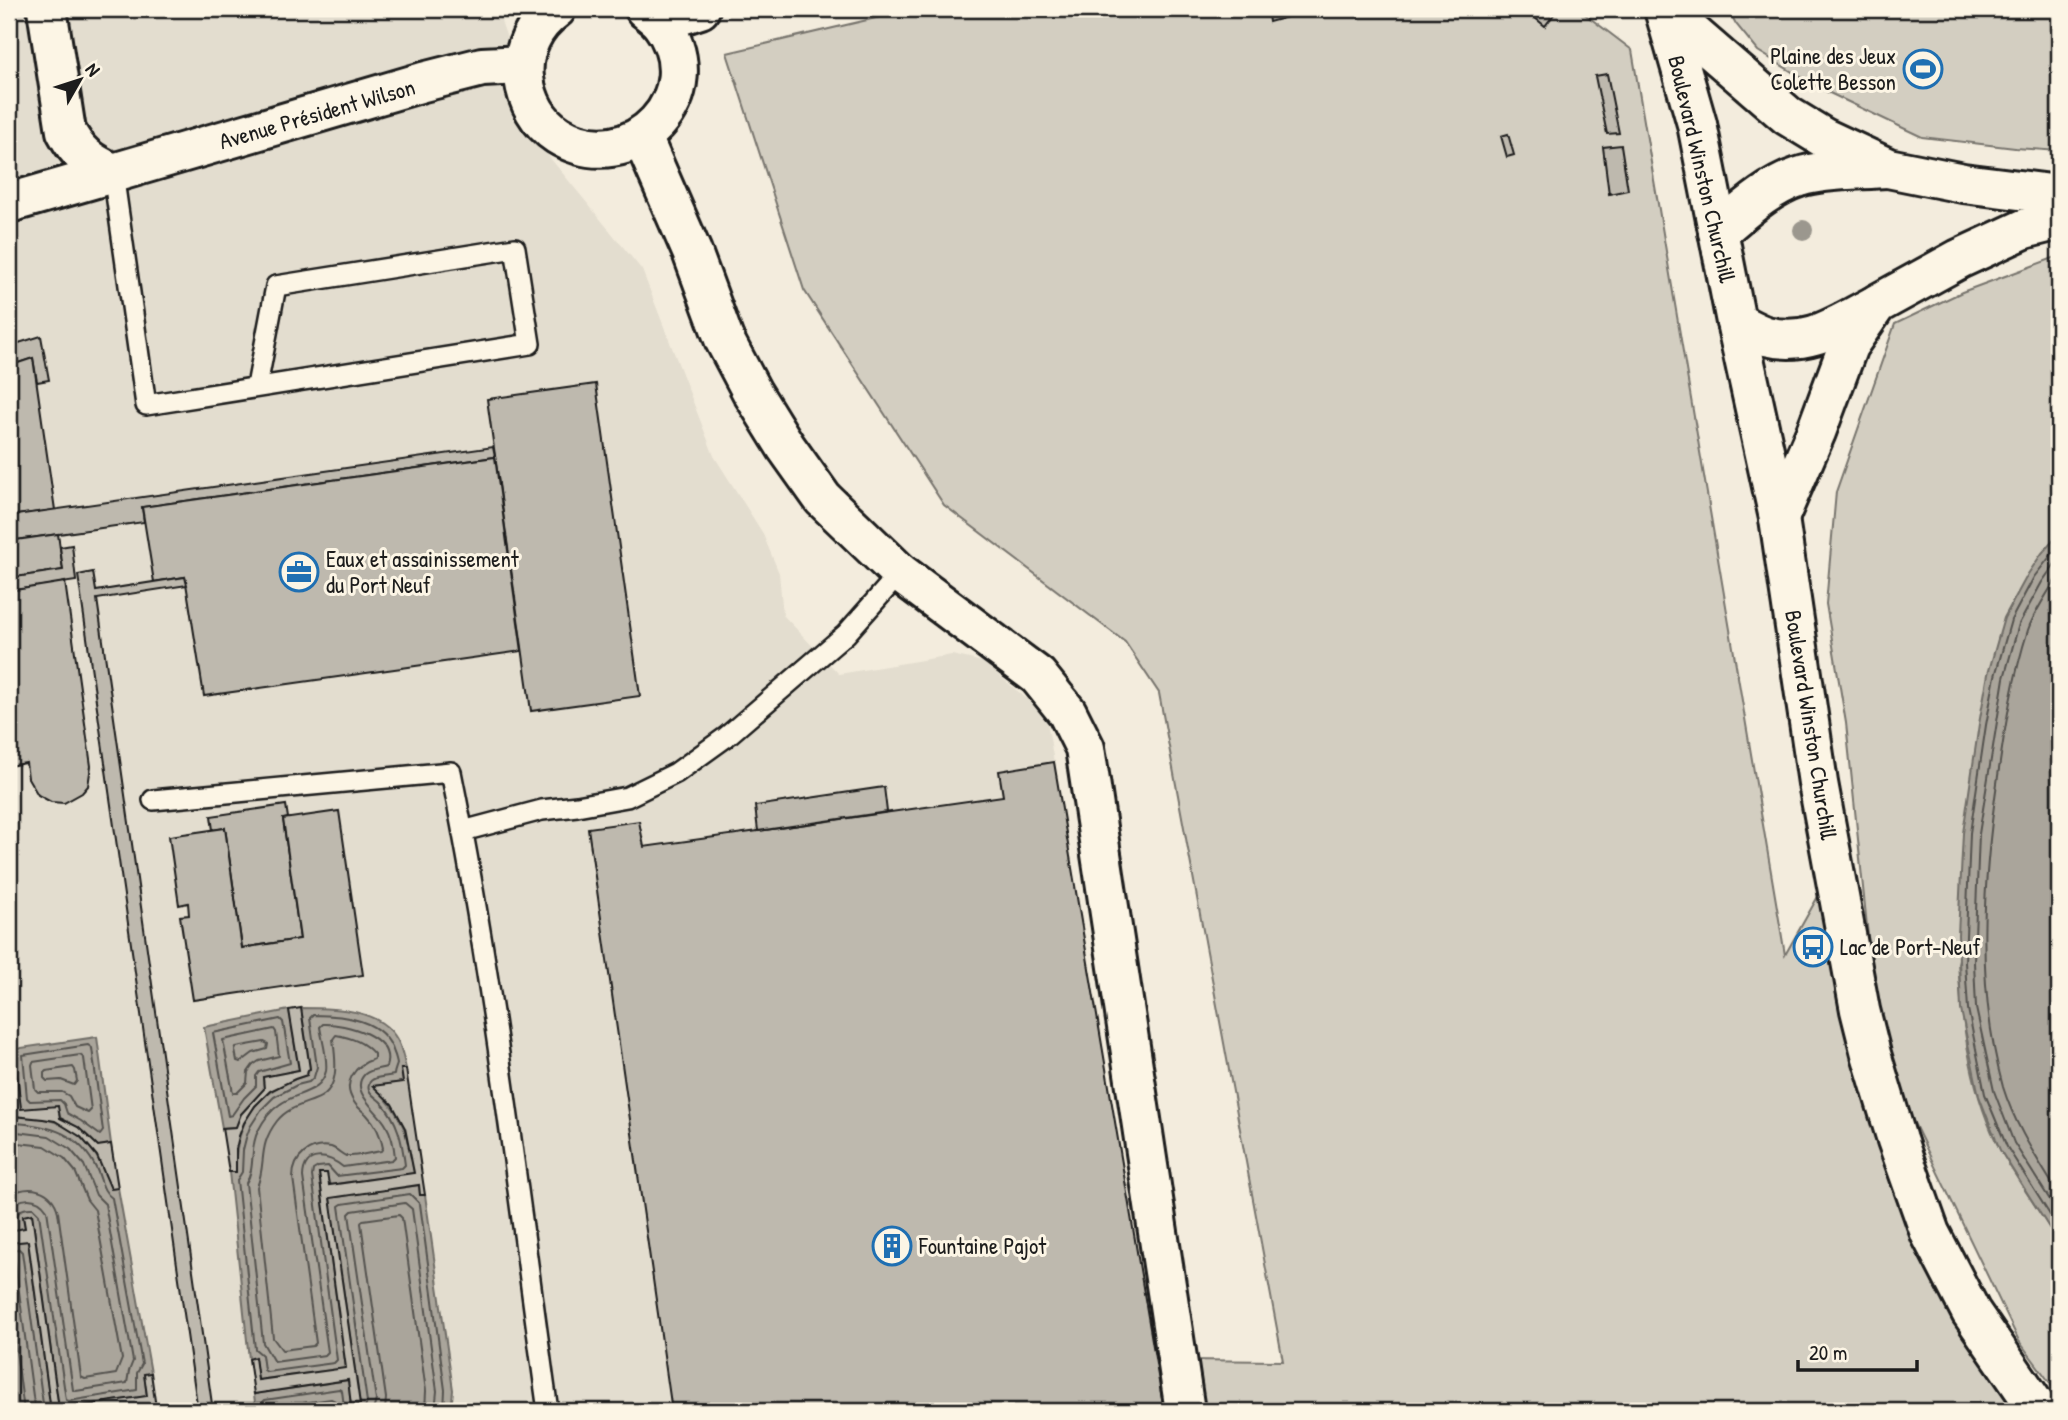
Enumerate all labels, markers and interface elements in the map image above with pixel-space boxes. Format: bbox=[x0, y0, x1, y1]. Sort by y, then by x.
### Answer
place label: Plaine des Jeux Colette Besson bbox=[1770, 40, 1896, 97]
north arrow bbox=[46, 46, 116, 116]
sports icon: Plaine des Jeux Colette Besson bbox=[1902, 48, 1944, 90]
street label: Boulevard Winston Churchill bbox=[1661, 52, 1744, 287]
text: N bbox=[80, 57, 106, 81]
street label: Avenue Président Wilson bbox=[215, 71, 418, 156]
place label: Eaux et assainissement du Port Neuf bbox=[326, 543, 520, 600]
office icon: Eaux et assainissement du Port Neuf bbox=[278, 551, 320, 593]
street label: Boulevard Winston Churchill bbox=[1778, 608, 1845, 843]
bus stop icon: Lac de Port-Neuf bbox=[1792, 926, 1834, 968]
place label: Lac de Port-Neuf bbox=[1840, 931, 1981, 962]
building icon: Fountaine Pajot bbox=[871, 1225, 913, 1267]
place label: Fountaine Pajot bbox=[918, 1230, 1047, 1261]
scale bar bbox=[1798, 1329, 1918, 1373]
text: 20 m bbox=[1809, 1338, 1847, 1367]

